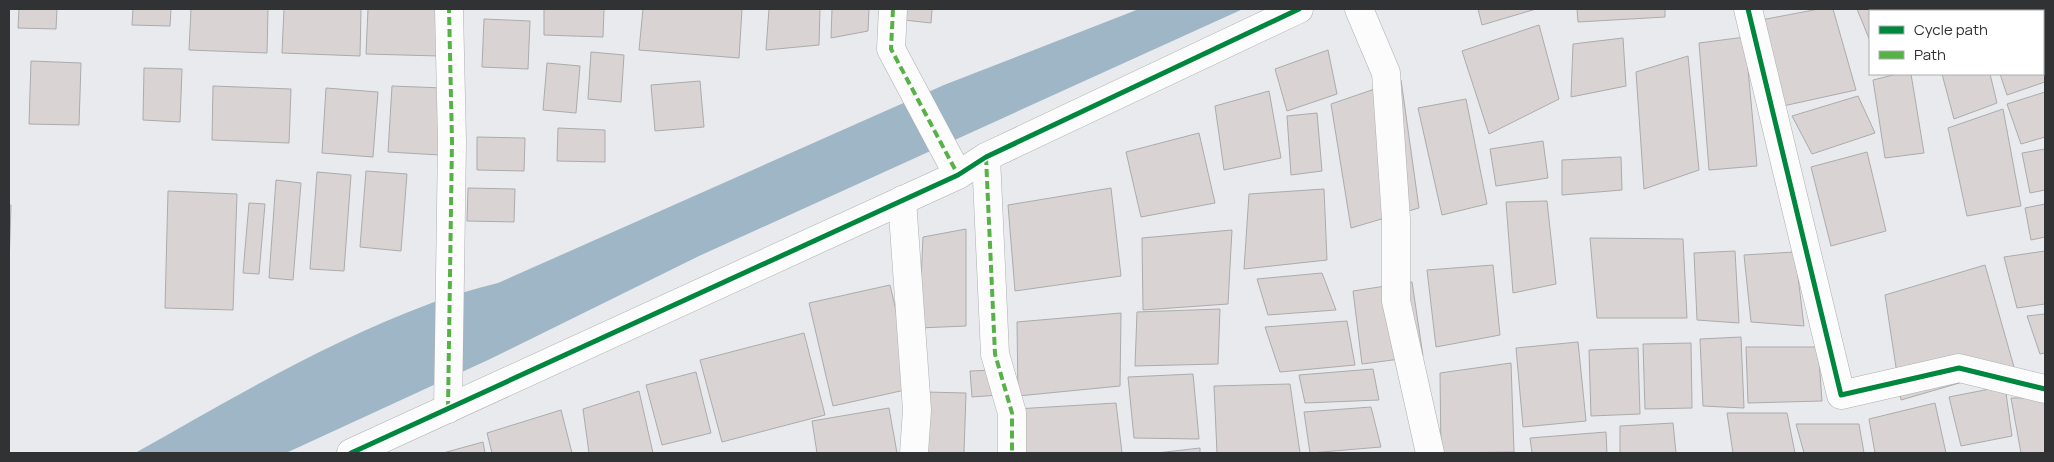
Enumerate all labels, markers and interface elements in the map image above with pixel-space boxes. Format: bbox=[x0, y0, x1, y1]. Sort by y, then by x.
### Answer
legend bbox=[1869, 10, 2044, 75]
text: Cycle path bbox=[1914, 19, 1988, 40]
text: Path bbox=[1914, 44, 1946, 65]

